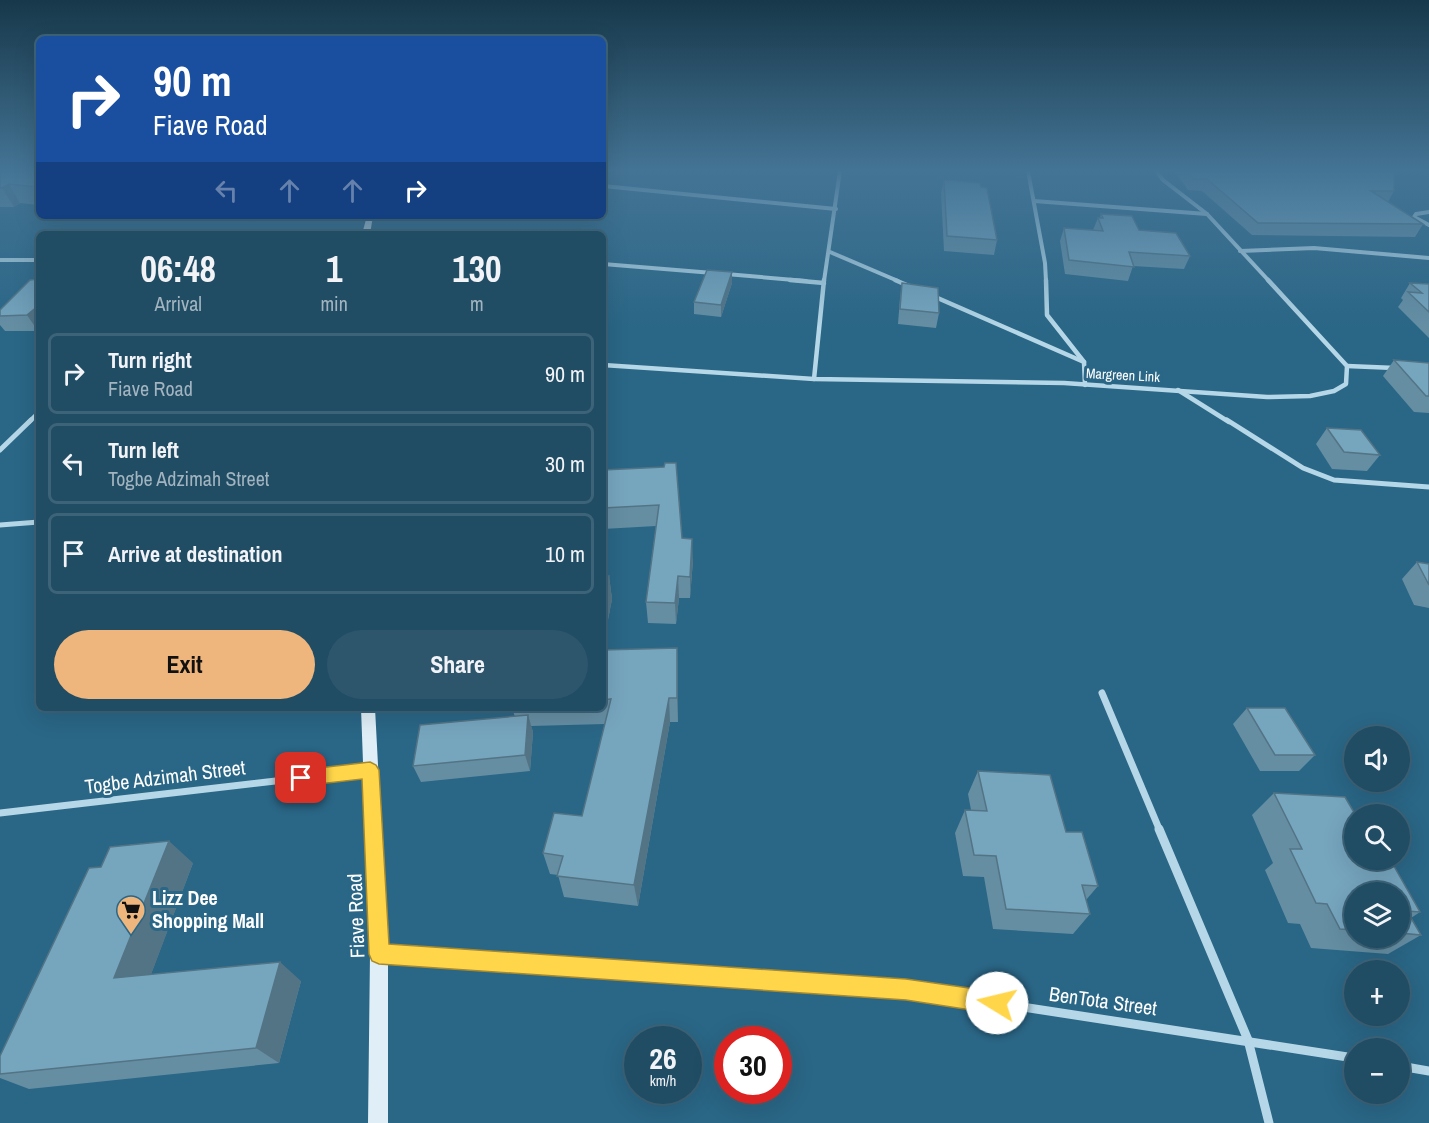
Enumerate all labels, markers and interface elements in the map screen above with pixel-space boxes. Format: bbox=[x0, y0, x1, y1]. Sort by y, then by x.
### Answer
text: 90 m bbox=[153, 53, 232, 109]
icon: right bbox=[54, 60, 132, 138]
text: Fiave Road bbox=[153, 107, 267, 143]
icon: left bbox=[210, 174, 243, 207]
icon: ahead bbox=[273, 174, 306, 207]
icon: ahead bbox=[336, 174, 369, 207]
icon: right bbox=[399, 174, 432, 207]
text: 06:48 bbox=[140, 245, 216, 293]
text: 1 bbox=[326, 245, 342, 293]
text: 130 bbox=[452, 245, 502, 293]
text: Arrival bbox=[155, 290, 202, 317]
text: min bbox=[320, 290, 348, 317]
text: m bbox=[470, 290, 484, 317]
text: Turn right bbox=[108, 345, 192, 375]
icon: right bbox=[57, 357, 90, 390]
text: 90 m bbox=[545, 359, 585, 389]
street label: Margreen Link bbox=[1086, 364, 1161, 386]
text: Fiave Road bbox=[108, 375, 193, 402]
text: Turn left bbox=[108, 435, 179, 465]
icon: left bbox=[57, 447, 90, 480]
text: 30 m bbox=[545, 449, 585, 479]
text: Togbe Adzimah Street bbox=[108, 465, 269, 492]
icon: arrive bbox=[57, 537, 90, 570]
text: Arrive at destination bbox=[108, 539, 282, 569]
text: 10 m bbox=[545, 539, 585, 569]
button: Exit bbox=[54, 630, 315, 699]
button: Share bbox=[327, 630, 588, 699]
map controls bbox=[1344, 726, 1410, 1104]
button: sound bbox=[1344, 726, 1410, 792]
pin bbox=[275, 752, 326, 803]
street label: Togbe Adzimah Street bbox=[83, 753, 247, 800]
icon: arrive bbox=[284, 761, 317, 794]
button: search bbox=[1344, 804, 1410, 870]
street label: Fiave Road bbox=[341, 873, 370, 959]
button: layers bbox=[1344, 882, 1410, 948]
place label: Lizz Dee Shopping Mall bbox=[152, 884, 264, 934]
supermarket icon: Lizz Dee Shopping Mall bbox=[115, 894, 147, 936]
button: + bbox=[1344, 960, 1410, 1026]
position arrow bbox=[965, 971, 1029, 1035]
street label: BenTota Street bbox=[1047, 980, 1159, 1021]
speed limit sign: 30 bbox=[714, 1026, 792, 1104]
text: 26 bbox=[649, 1038, 677, 1078]
button: − bbox=[1344, 1038, 1410, 1104]
text: km/h bbox=[650, 1070, 676, 1091]

